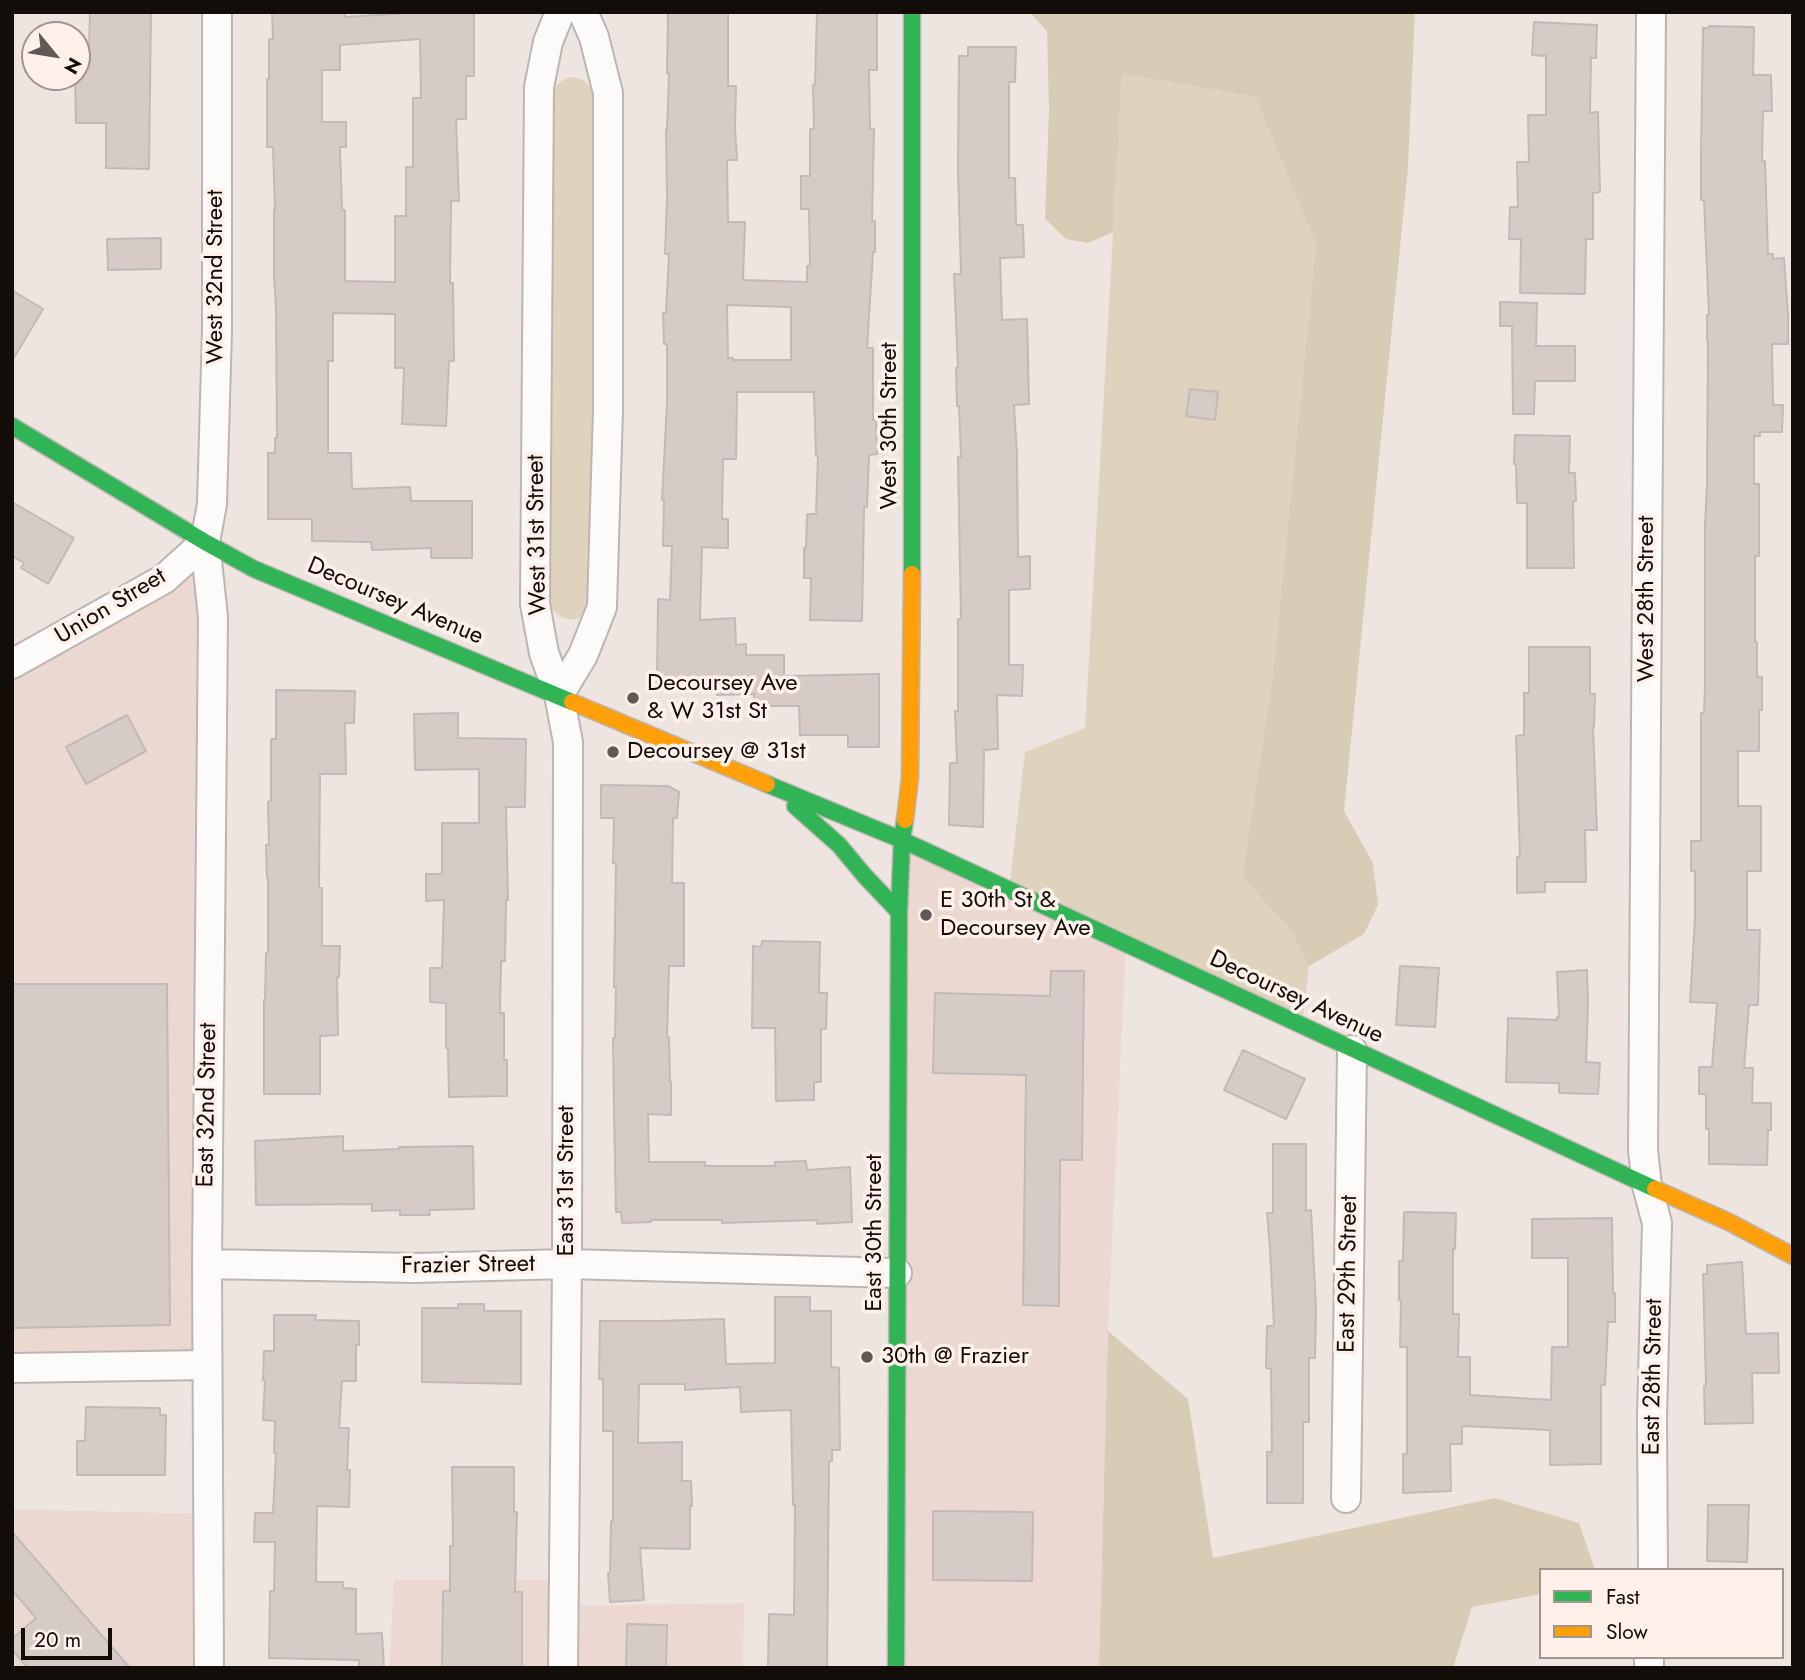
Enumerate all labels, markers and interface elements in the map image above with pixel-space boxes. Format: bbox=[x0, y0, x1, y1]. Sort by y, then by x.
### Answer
north arrow bbox=[21, 21, 91, 91]
text: N bbox=[57, 52, 88, 79]
street label: West 32nd Street bbox=[202, 190, 230, 364]
street label: West 30th Street bbox=[876, 342, 904, 510]
street label: West 31st Street bbox=[522, 454, 554, 616]
street label: West 28th Street bbox=[1633, 516, 1661, 682]
street label: Decoursey Avenue bbox=[303, 552, 487, 652]
street label: Union Street bbox=[50, 563, 172, 651]
place label: Decoursey Ave & W 31st St bbox=[647, 670, 798, 726]
marker: Decoursey Ave & W 31st St bbox=[625, 690, 641, 706]
place label: Decoursey @ 31st bbox=[627, 738, 806, 766]
marker: Decoursey @ 31st bbox=[605, 744, 621, 760]
place label: E 30th St & Decoursey Ave bbox=[940, 887, 1091, 943]
marker: E 30th St & Decoursey Ave bbox=[918, 907, 934, 923]
street label: Decoursey Avenue bbox=[1205, 945, 1387, 1051]
street label: East 32nd Street bbox=[192, 1022, 224, 1188]
street label: East 31st Street bbox=[553, 1105, 581, 1257]
street label: East 30th Street bbox=[861, 1154, 889, 1312]
street label: East 29th Street bbox=[1333, 1195, 1365, 1353]
street label: Frazier Street bbox=[401, 1250, 535, 1282]
street label: East 28th Street bbox=[1638, 1298, 1670, 1456]
place label: 30th @ Frazier bbox=[881, 1343, 1029, 1371]
marker: 30th @ Frazier bbox=[859, 1349, 875, 1365]
legend bbox=[1539, 1568, 1784, 1659]
text: Fast bbox=[1606, 1582, 1639, 1612]
scale bar bbox=[24, 1614, 116, 1658]
text: Slow bbox=[1606, 1617, 1648, 1647]
text: 20 m bbox=[34, 1625, 81, 1655]

